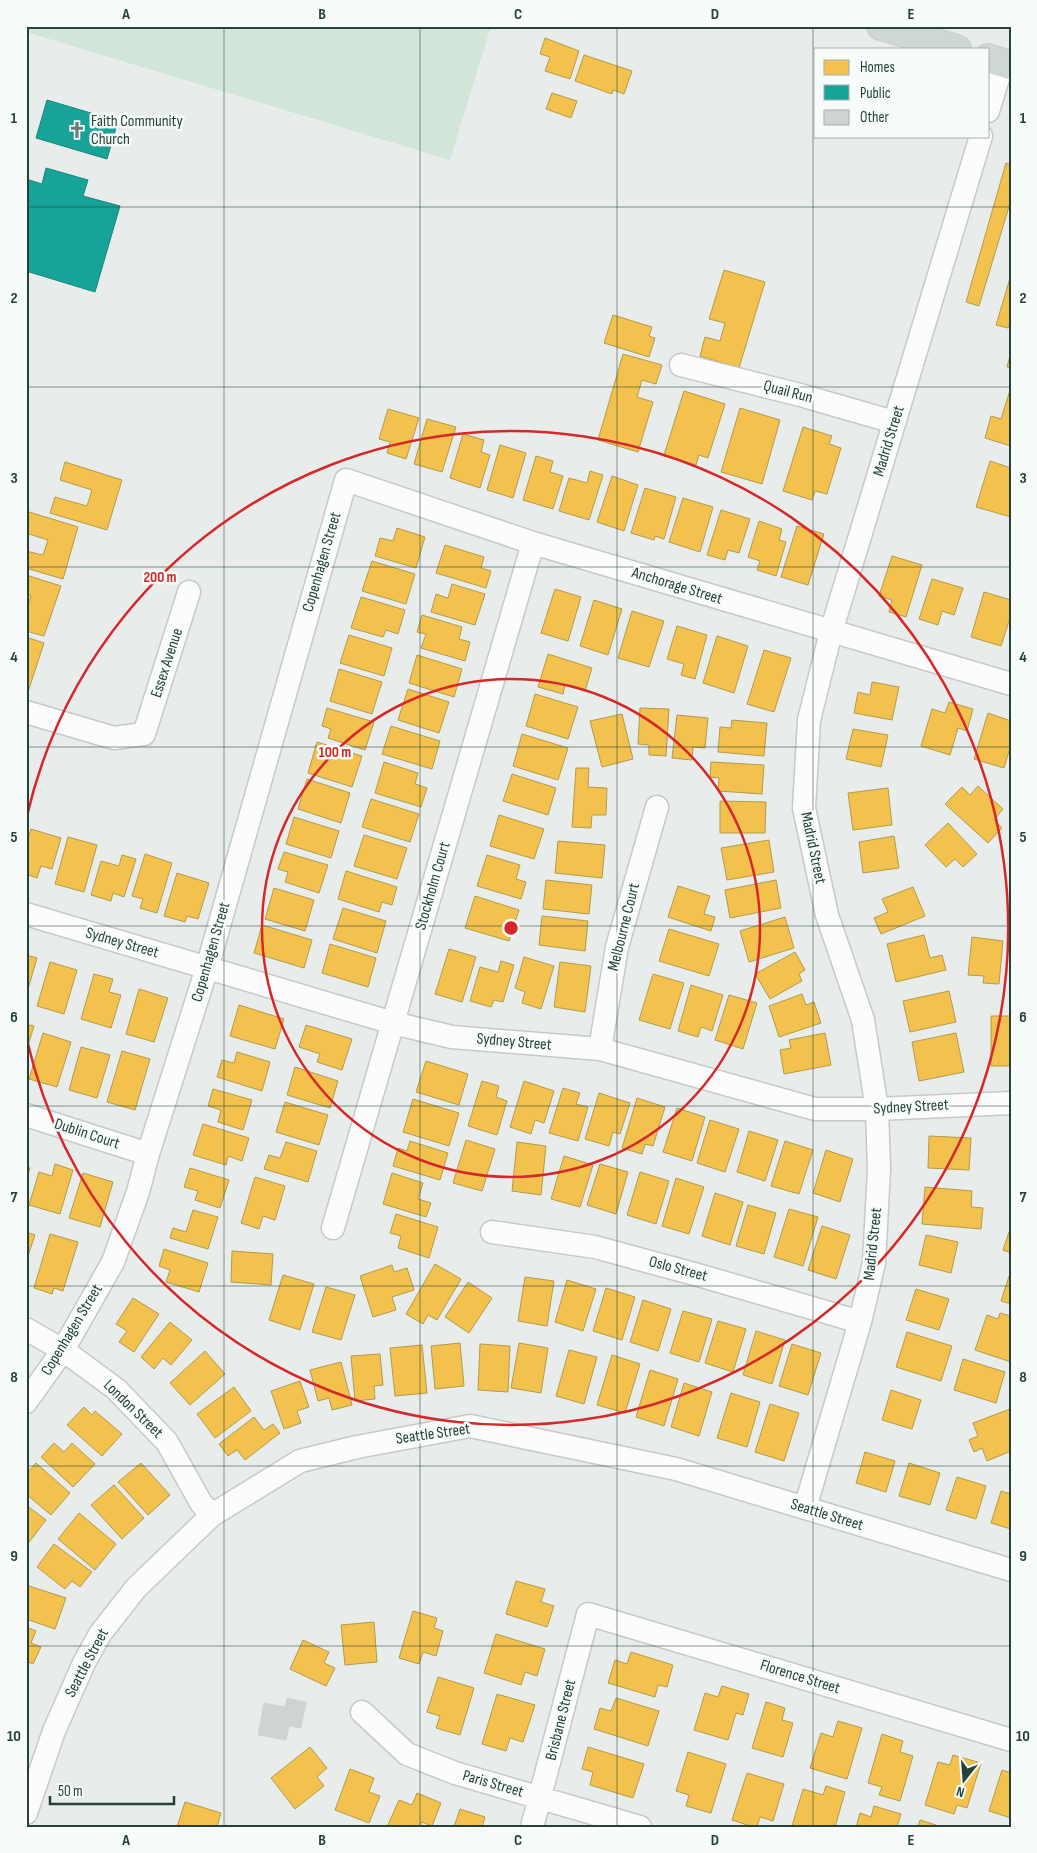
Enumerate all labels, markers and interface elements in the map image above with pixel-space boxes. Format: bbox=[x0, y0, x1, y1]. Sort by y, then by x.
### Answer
text: A bbox=[121, 5, 130, 24]
text: B bbox=[318, 5, 326, 24]
text: C bbox=[514, 5, 522, 24]
text: D bbox=[711, 5, 719, 24]
text: E bbox=[908, 5, 915, 24]
legend bbox=[814, 48, 990, 138]
text: Homes bbox=[860, 58, 895, 77]
text: Public bbox=[860, 84, 891, 103]
text: Other bbox=[860, 108, 889, 127]
text: 1 bbox=[11, 109, 18, 128]
text: 1 bbox=[1020, 109, 1027, 128]
place label: Faith Community Church bbox=[91, 112, 183, 149]
church icon: Faith Community Church bbox=[67, 120, 87, 140]
text: 2 bbox=[10, 289, 18, 308]
text: 2 bbox=[1019, 289, 1027, 308]
street label: Quail Run bbox=[761, 376, 815, 408]
street label: Madrid Street bbox=[869, 403, 909, 479]
text: 3 bbox=[10, 469, 18, 488]
text: 3 bbox=[1019, 469, 1027, 488]
street label: Copenhagen Street bbox=[299, 510, 345, 614]
street label: Anchorage Street bbox=[629, 563, 725, 609]
text: 200 m bbox=[143, 568, 177, 587]
street label: Essex Avenue bbox=[147, 626, 187, 700]
text: 4 bbox=[10, 648, 18, 667]
text: 4 bbox=[1019, 648, 1027, 667]
text: 100 m bbox=[319, 743, 351, 762]
street label: Madrid Street bbox=[796, 810, 830, 886]
text: 5 bbox=[10, 828, 18, 847]
text: 5 bbox=[1019, 828, 1027, 847]
street label: Stockholm Court bbox=[411, 840, 455, 932]
street label: Melbourne Court bbox=[604, 881, 644, 973]
street label: Copenhagen Street bbox=[188, 900, 234, 1004]
centre of rings bbox=[502, 919, 520, 937]
street label: Sydney Street bbox=[83, 924, 161, 963]
text: 6 bbox=[10, 1008, 18, 1027]
text: 6 bbox=[1019, 1008, 1027, 1027]
street label: Sydney Street bbox=[476, 1029, 552, 1055]
street label: Sydney Street bbox=[873, 1096, 949, 1118]
street label: Dublin Court bbox=[52, 1115, 122, 1153]
text: 7 bbox=[11, 1188, 18, 1207]
text: 7 bbox=[1020, 1188, 1027, 1207]
street label: Madrid Street bbox=[860, 1207, 886, 1281]
street label: Oslo Street bbox=[647, 1252, 709, 1286]
street label: Copenhagen Street bbox=[37, 1281, 107, 1379]
text: 8 bbox=[10, 1368, 18, 1387]
text: 8 bbox=[1019, 1368, 1027, 1387]
street label: London Street bbox=[99, 1376, 167, 1442]
street label: Seattle Street bbox=[395, 1419, 472, 1449]
street label: Seattle Street bbox=[788, 1495, 866, 1535]
text: 9 bbox=[10, 1547, 18, 1566]
text: 9 bbox=[1019, 1547, 1027, 1566]
street label: Seattle Street bbox=[61, 1625, 113, 1701]
street label: Florence Street bbox=[758, 1656, 842, 1698]
street label: Brisbane Street bbox=[542, 1677, 580, 1762]
text: 10 bbox=[7, 1727, 21, 1746]
text: 10 bbox=[1016, 1727, 1030, 1746]
north arrow bbox=[940, 1756, 990, 1806]
street label: Paris Street bbox=[460, 1766, 526, 1802]
scale bar bbox=[50, 1773, 174, 1805]
text: 50 m bbox=[58, 1782, 83, 1801]
text: N bbox=[954, 1783, 966, 1801]
text: A bbox=[121, 1831, 130, 1850]
text: B bbox=[318, 1831, 326, 1850]
text: C bbox=[514, 1831, 522, 1850]
text: D bbox=[711, 1831, 719, 1850]
text: E bbox=[908, 1831, 915, 1850]

